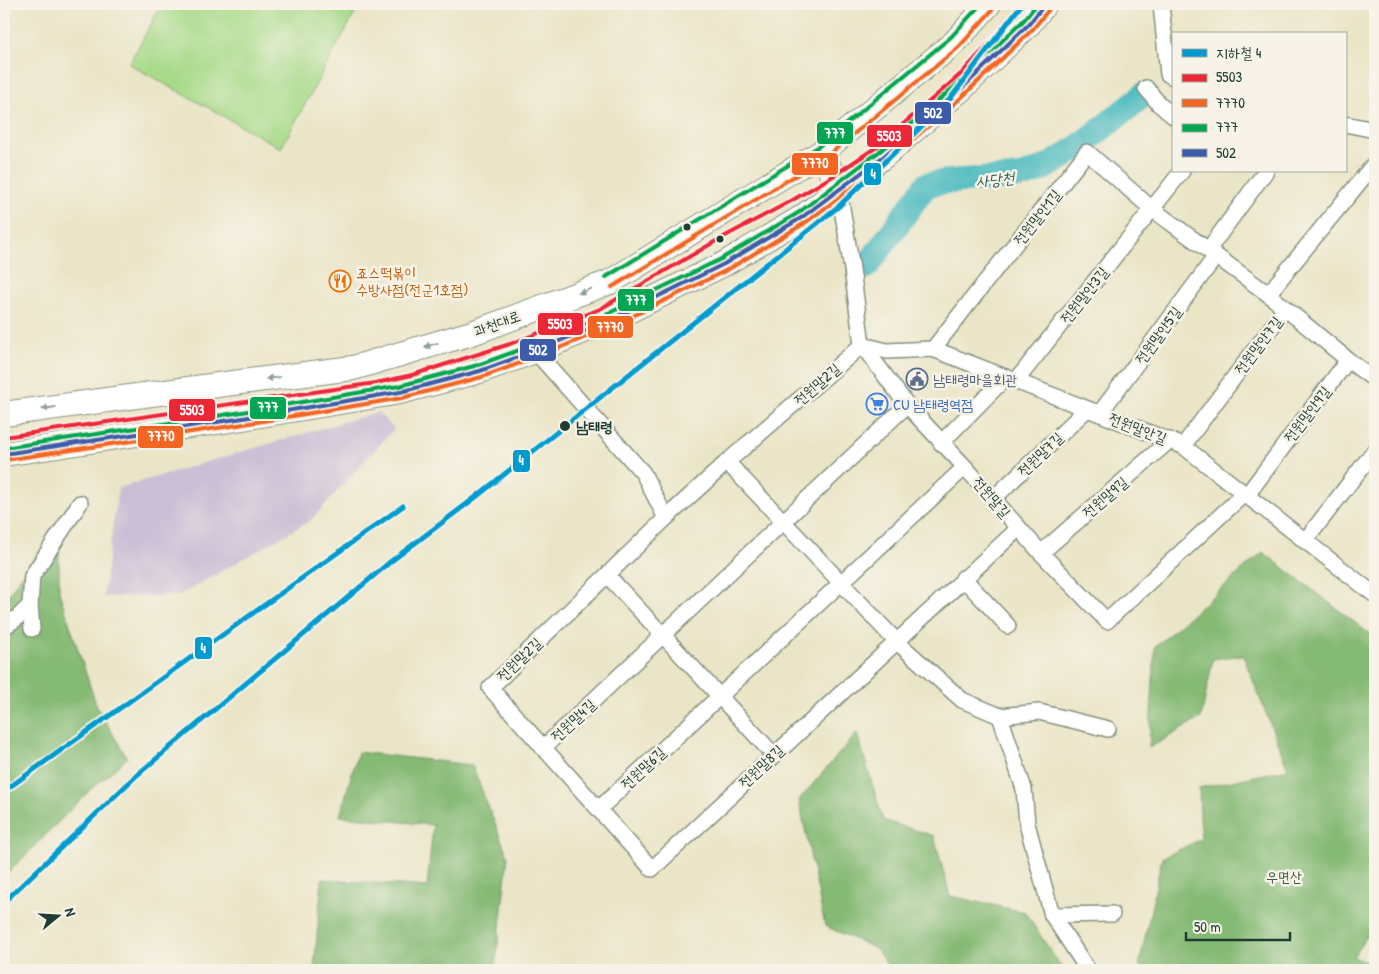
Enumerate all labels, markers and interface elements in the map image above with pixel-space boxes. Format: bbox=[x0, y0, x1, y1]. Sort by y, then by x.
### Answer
legend bbox=[1172, 32, 1346, 172]
text: 지하철 4 bbox=[1216, 42, 1262, 63]
text: 5503 bbox=[1216, 66, 1242, 87]
text: 7770 bbox=[1216, 92, 1245, 113]
line badge: 502 bbox=[914, 101, 952, 125]
text: 502 bbox=[924, 103, 943, 122]
text: 777 bbox=[1216, 116, 1238, 137]
line badge: 777 bbox=[816, 121, 854, 145]
text: 777 bbox=[824, 123, 845, 142]
line badge: 5503 bbox=[866, 124, 913, 148]
text: 5503 bbox=[877, 126, 902, 145]
text: 502 bbox=[1216, 142, 1236, 163]
line badge: 7770 bbox=[791, 152, 839, 176]
text: 7770 bbox=[800, 153, 829, 172]
line badge: 4 bbox=[863, 162, 882, 186]
text: 4 bbox=[870, 164, 876, 183]
water label: 사당천 bbox=[975, 166, 1017, 192]
street label: 전원말안1길 bbox=[1008, 185, 1066, 249]
unlabelled marker bbox=[682, 222, 692, 232]
unlabelled marker bbox=[715, 234, 725, 244]
place label: 죠스떡볶이 수방사점(전군1호점) bbox=[356, 262, 468, 300]
street label: 전원말안3길 bbox=[1055, 262, 1113, 328]
restaurant icon: 죠스떡볶이 수방사점(전군1호점) bbox=[328, 269, 352, 293]
one-way arrow bbox=[577, 288, 592, 295]
line badge: 777 bbox=[617, 288, 655, 312]
text: 777 bbox=[625, 290, 646, 309]
street label: 전원말안5길 bbox=[1130, 302, 1186, 368]
street label: 과천대로 bbox=[471, 305, 523, 341]
line badge: 5503 bbox=[537, 312, 584, 336]
street label: 전원말안7길 bbox=[1229, 312, 1287, 378]
text: 5503 bbox=[548, 314, 573, 333]
line badge: 7770 bbox=[587, 315, 634, 339]
text: 7770 bbox=[595, 317, 624, 336]
line badge: 502 bbox=[519, 338, 557, 362]
text: 502 bbox=[529, 340, 548, 359]
one-way arrow bbox=[424, 341, 439, 349]
street label: 전원말2길 bbox=[789, 358, 845, 410]
public building icon: 남태령마을회관 bbox=[905, 367, 929, 391]
place label: 남태령마을회관 bbox=[933, 369, 1018, 390]
one-way arrow bbox=[264, 374, 280, 382]
street label: 전원말안9길 bbox=[1279, 381, 1335, 447]
supermarket icon: CU 남태령역점 bbox=[865, 392, 889, 416]
place label: CU 남태령역점 bbox=[893, 394, 973, 415]
line badge: 777 bbox=[249, 396, 287, 420]
text: 777 bbox=[257, 397, 278, 416]
line badge: 5503 bbox=[168, 398, 216, 422]
text: 5503 bbox=[180, 400, 205, 419]
one-way arrow bbox=[40, 405, 56, 413]
street label: 전원말안길 bbox=[1106, 407, 1170, 449]
place label: 남태령 bbox=[576, 416, 612, 437]
marker: 남태령 bbox=[558, 419, 572, 433]
line badge: 7770 bbox=[137, 425, 184, 449]
text: 7770 bbox=[146, 426, 175, 445]
street label: 전원말7길 bbox=[1013, 427, 1067, 481]
line badge: 4 bbox=[512, 449, 531, 473]
text: 4 bbox=[518, 450, 524, 469]
street label: 전원말9길 bbox=[1078, 471, 1132, 523]
street label: 전원말길 bbox=[968, 472, 1016, 522]
street label: 전원말2길 bbox=[492, 632, 546, 686]
line badge: 4 bbox=[194, 636, 213, 660]
text: 4 bbox=[200, 638, 206, 657]
street label: 전원말4길 bbox=[546, 694, 600, 746]
street label: 전원말8길 bbox=[734, 740, 788, 792]
street label: 전원말6길 bbox=[616, 742, 670, 794]
park label: 우면산 bbox=[1266, 866, 1302, 887]
north arrow bbox=[32, 892, 82, 942]
text: N bbox=[61, 905, 81, 919]
scale bar bbox=[1186, 909, 1290, 941]
text: 50 m bbox=[1194, 916, 1221, 937]

